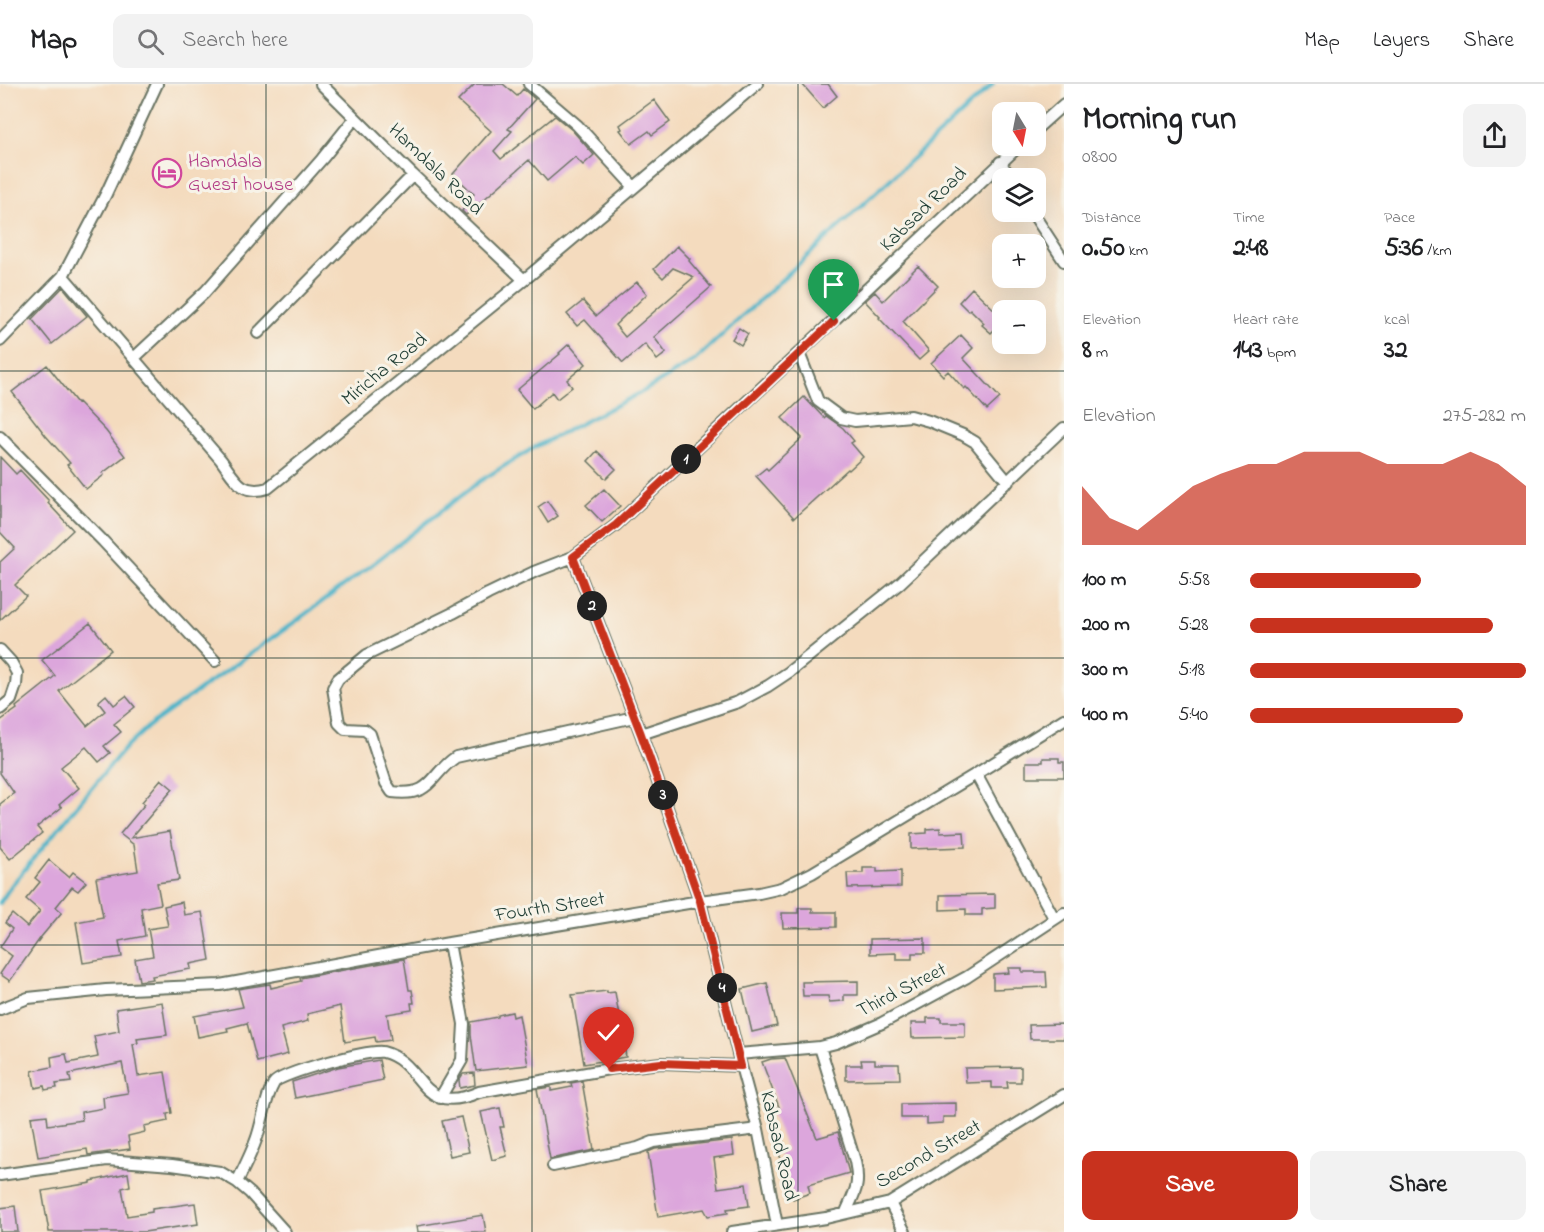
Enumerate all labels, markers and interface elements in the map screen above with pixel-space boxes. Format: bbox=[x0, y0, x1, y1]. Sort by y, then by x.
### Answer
search box bbox=[113, 14, 533, 68]
text: Map bbox=[30, 21, 77, 62]
icon: search bbox=[134, 25, 167, 58]
text: Search here bbox=[182, 25, 288, 57]
text: Map bbox=[1304, 26, 1340, 56]
text: Layers bbox=[1373, 26, 1430, 56]
text: Share bbox=[1463, 26, 1514, 56]
text: Morning run bbox=[1082, 96, 1236, 144]
north arrow bbox=[992, 102, 1046, 156]
map controls bbox=[992, 102, 1046, 354]
button: share bbox=[1463, 104, 1526, 167]
street label: Hamdala Road bbox=[381, 117, 489, 223]
text: 08:00 bbox=[1082, 143, 1117, 172]
place label: Hamdala Guest house bbox=[188, 148, 293, 200]
hotel icon: Hamdala Guest house bbox=[151, 157, 183, 189]
street label: Kabsad Road bbox=[874, 161, 974, 259]
button: layers bbox=[992, 168, 1046, 222]
text: Distance bbox=[1082, 206, 1141, 230]
text: Time bbox=[1233, 206, 1265, 230]
text: Pace bbox=[1384, 206, 1415, 230]
text: 0.50 bbox=[1082, 230, 1125, 268]
text: 2:48 bbox=[1233, 230, 1269, 268]
text: 5:36 bbox=[1384, 230, 1423, 268]
button: + bbox=[992, 234, 1046, 288]
text: km bbox=[1125, 239, 1148, 263]
text: /km bbox=[1423, 239, 1452, 263]
pin bbox=[808, 259, 859, 321]
icon: arrive bbox=[817, 268, 850, 301]
button: − bbox=[992, 300, 1046, 354]
text: Elevation bbox=[1082, 308, 1141, 332]
text: Heart rate bbox=[1233, 308, 1299, 332]
text: kcal bbox=[1384, 308, 1409, 332]
street label: Miricha Road bbox=[336, 326, 434, 414]
text: 8 bbox=[1082, 332, 1092, 370]
text: 143 bbox=[1233, 332, 1263, 370]
text: 32 bbox=[1384, 332, 1408, 370]
text: m bbox=[1092, 341, 1108, 365]
text: bpm bbox=[1263, 341, 1296, 365]
text: Elevation bbox=[1082, 402, 1156, 431]
text: 275–282 m bbox=[1443, 402, 1526, 431]
pin: 1 bbox=[671, 444, 701, 474]
text: 1 bbox=[683, 447, 689, 471]
text: 100 m bbox=[1082, 566, 1126, 595]
text: 5:58 bbox=[1178, 566, 1210, 595]
pin: 2 bbox=[577, 591, 607, 621]
text: 2 bbox=[588, 594, 596, 618]
text: 200 m bbox=[1082, 611, 1130, 640]
text: 5:28 bbox=[1178, 611, 1209, 640]
text: 300 m bbox=[1082, 656, 1128, 685]
text: 5:18 bbox=[1178, 656, 1205, 685]
text: 400 m bbox=[1082, 701, 1128, 730]
text: 5:40 bbox=[1178, 701, 1208, 730]
pin: 3 bbox=[648, 780, 678, 810]
text: 3 bbox=[660, 783, 666, 807]
street label: Fourth Street bbox=[492, 885, 607, 931]
street label: Third Street bbox=[852, 956, 952, 1026]
pin: 4 bbox=[707, 973, 737, 1003]
text: 4 bbox=[719, 976, 725, 1000]
pin bbox=[583, 1007, 634, 1069]
icon: check bbox=[592, 1016, 625, 1049]
street label: Kabsad Road bbox=[751, 1088, 805, 1204]
street label: Second Street bbox=[871, 1113, 987, 1197]
button: Save bbox=[1082, 1151, 1298, 1220]
button: Share bbox=[1310, 1151, 1526, 1220]

